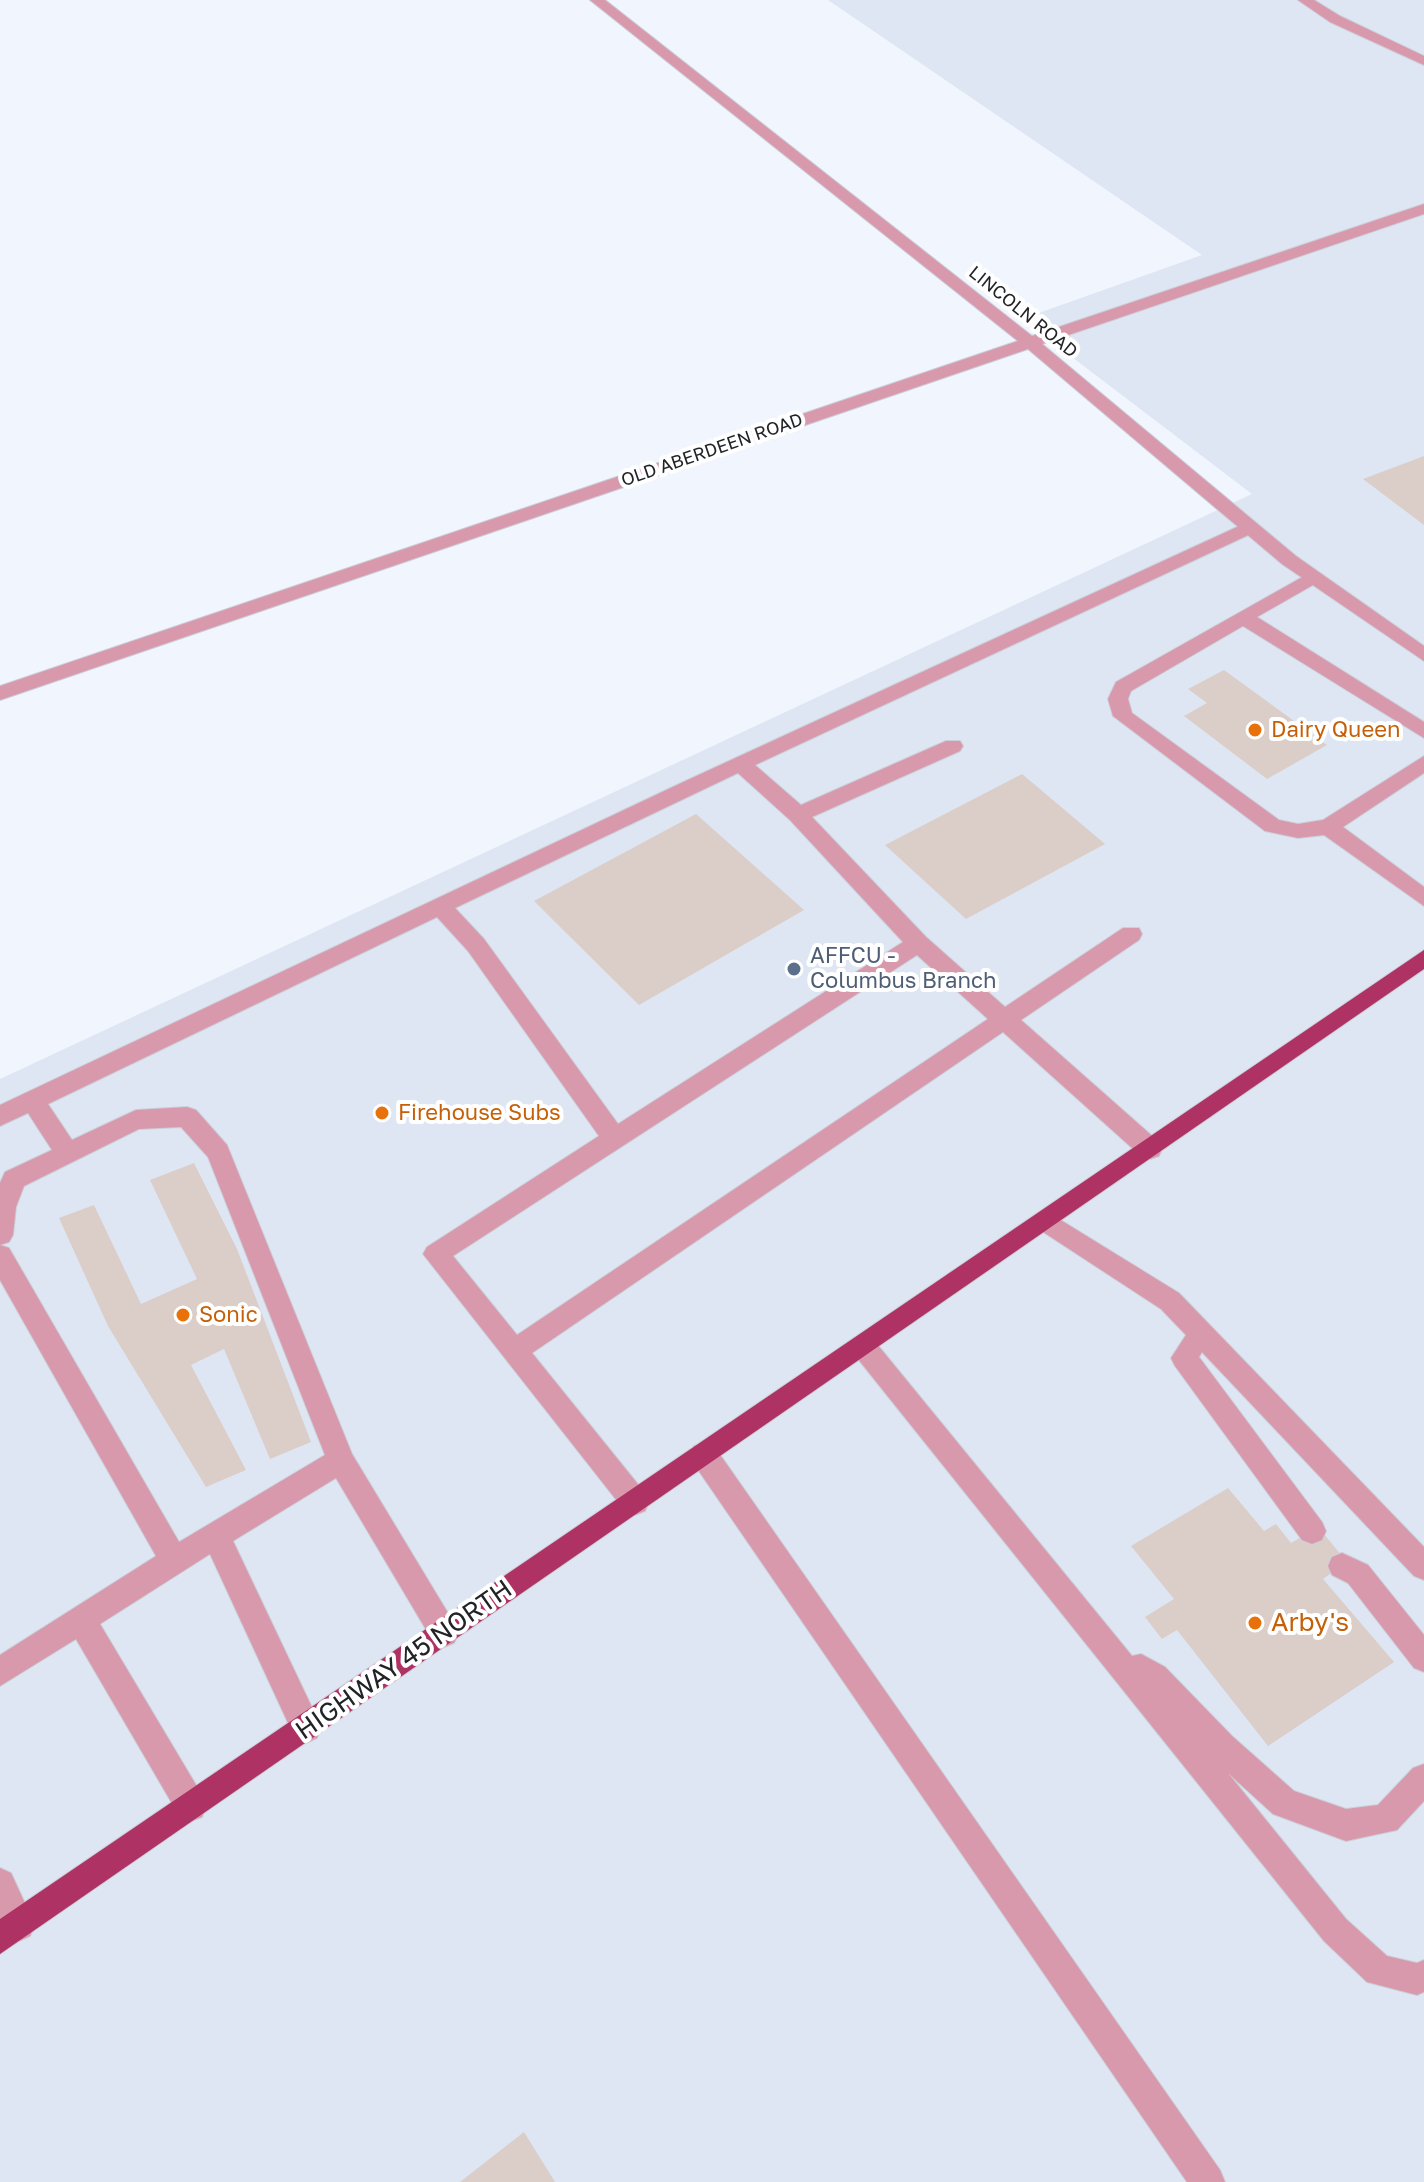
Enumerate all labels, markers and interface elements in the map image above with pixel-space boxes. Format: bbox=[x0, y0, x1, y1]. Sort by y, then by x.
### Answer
street label: LINCOLN ROAD bbox=[964, 262, 1082, 362]
street label: OLD ABERDEEN ROAD bbox=[618, 409, 806, 491]
place label: Dairy Queen bbox=[1271, 717, 1400, 743]
marker: Dairy Queen bbox=[1246, 721, 1264, 739]
place label: AFFCU - Columbus Branch bbox=[810, 943, 997, 994]
marker: AFFCU - Columbus Branch bbox=[785, 960, 803, 978]
place label: Firehouse Subs bbox=[398, 1100, 561, 1126]
marker: Firehouse Subs bbox=[373, 1104, 391, 1122]
place label: Sonic bbox=[199, 1302, 258, 1328]
marker: Sonic bbox=[174, 1306, 192, 1324]
street label: HIGHWAY 45 NORTH bbox=[290, 1573, 518, 1747]
place label: Arby's bbox=[1271, 1607, 1349, 1639]
marker: Arby's bbox=[1246, 1614, 1264, 1632]

